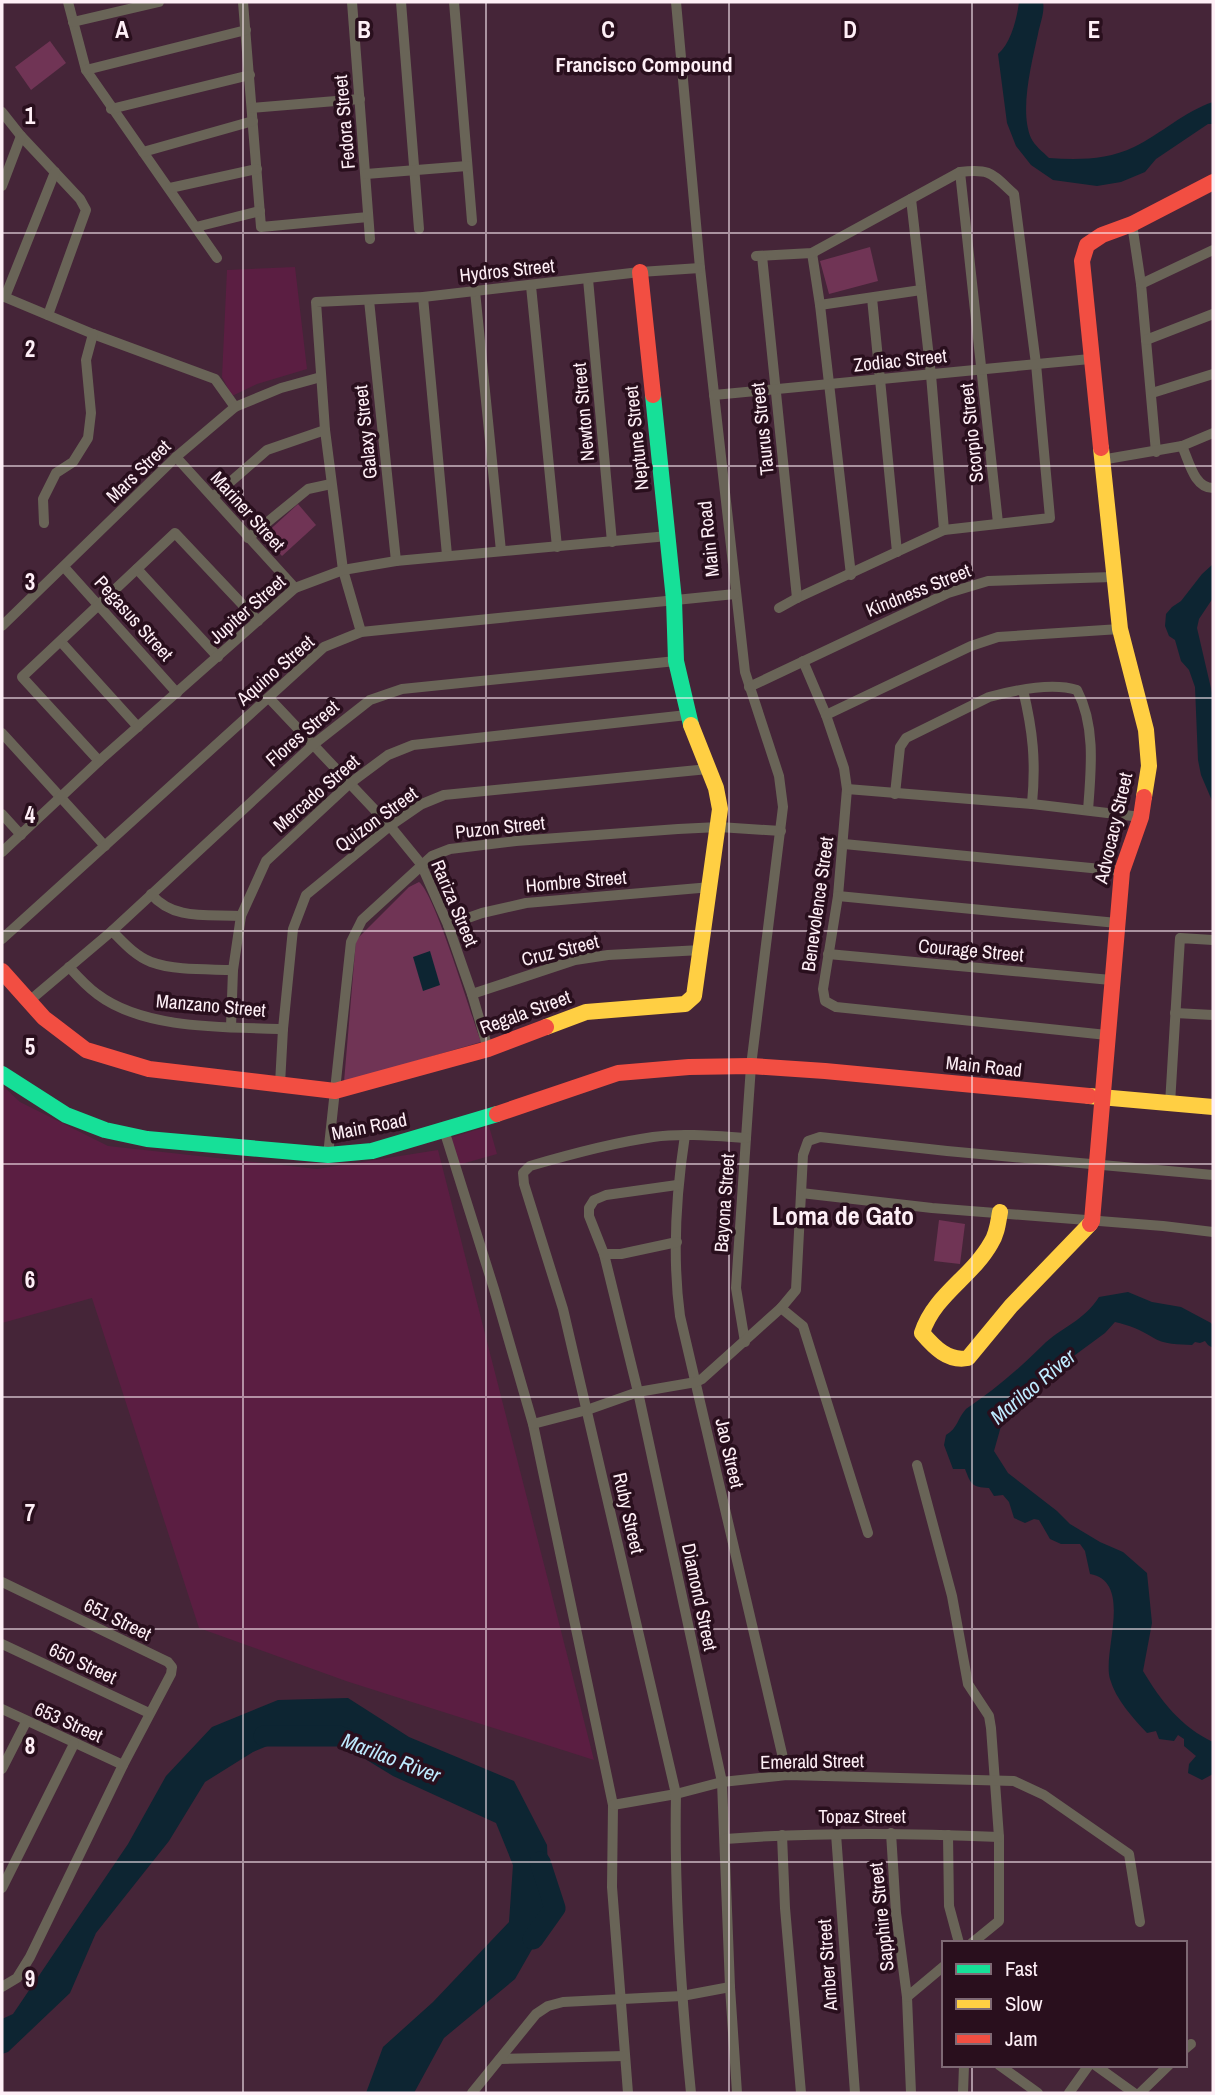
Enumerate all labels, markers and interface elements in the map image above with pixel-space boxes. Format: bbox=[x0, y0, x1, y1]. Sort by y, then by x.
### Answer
text: A bbox=[115, 14, 129, 45]
text: B bbox=[357, 14, 371, 45]
text: C bbox=[601, 14, 615, 45]
text: D bbox=[843, 14, 857, 45]
text: E bbox=[1088, 14, 1100, 45]
district label: Francisco Compound bbox=[555, 50, 733, 79]
street label: Fedora Street bbox=[327, 73, 361, 170]
text: 1 bbox=[25, 100, 36, 131]
street label: Hydros Street bbox=[458, 252, 556, 288]
text: 2 bbox=[25, 333, 35, 364]
street label: Zodiac Street bbox=[852, 342, 949, 378]
street label: Newton Street bbox=[566, 361, 600, 462]
street label: Taurus Street bbox=[744, 381, 780, 477]
street label: Scorpio Street bbox=[953, 381, 989, 484]
street label: Galaxy Street bbox=[347, 383, 383, 480]
street label: Neptune Street bbox=[618, 384, 654, 491]
street label: Mars Street bbox=[100, 433, 176, 508]
street label: Mariner Street bbox=[205, 465, 291, 557]
street label: Main Road bbox=[691, 500, 725, 578]
street label: Kindness Street bbox=[862, 557, 975, 623]
text: 3 bbox=[25, 566, 35, 597]
street label: Jupiter Street bbox=[203, 568, 291, 649]
street label: Pegasus Street bbox=[89, 570, 180, 667]
street label: Aquino Street bbox=[230, 628, 320, 712]
street label: Flores Street bbox=[260, 693, 345, 772]
street label: Mercado Street bbox=[267, 748, 365, 838]
street label: Advocacy Street bbox=[1087, 769, 1139, 887]
street label: Quizon Street bbox=[329, 780, 423, 858]
text: 4 bbox=[25, 799, 36, 830]
street label: Puzon Street bbox=[454, 809, 547, 845]
street label: Benevolence Street bbox=[795, 834, 839, 973]
street label: Rariza Street bbox=[425, 856, 485, 951]
street label: Hombre Street bbox=[524, 864, 628, 898]
street label: Cruz Street bbox=[519, 928, 602, 972]
street label: Courage Street bbox=[917, 932, 1025, 968]
street label: Regala Street bbox=[476, 983, 575, 1041]
street label: Manzano Street bbox=[155, 987, 268, 1023]
text: 5 bbox=[25, 1031, 35, 1062]
street label: Main Road bbox=[945, 1049, 1023, 1083]
street label: Main Road bbox=[329, 1106, 409, 1146]
street label: Bayona Street bbox=[708, 1152, 740, 1253]
district label: Loma de Gato bbox=[772, 1198, 914, 1233]
text: 6 bbox=[25, 1264, 35, 1295]
water label: Marilao River bbox=[984, 1341, 1083, 1431]
street label: Jao Street bbox=[709, 1415, 751, 1491]
street label: Ruby Street bbox=[607, 1470, 651, 1557]
text: 7 bbox=[25, 1497, 35, 1528]
street label: Diamond Street bbox=[676, 1541, 724, 1654]
street label: 651 Street bbox=[80, 1592, 157, 1647]
street label: 650 Street bbox=[45, 1636, 122, 1690]
street label: 653 Street bbox=[31, 1696, 108, 1749]
water label: Marilao River bbox=[338, 1725, 446, 1790]
text: 8 bbox=[25, 1730, 35, 1761]
street label: Emerald Street bbox=[760, 1747, 865, 1775]
street label: Topaz Street bbox=[818, 1803, 906, 1829]
street label: Sapphire Street bbox=[862, 1861, 900, 1973]
street label: Amber Street bbox=[811, 1918, 843, 2013]
legend bbox=[942, 1941, 1187, 2067]
text: Fast bbox=[1005, 1954, 1038, 1983]
text: 9 bbox=[25, 1963, 35, 1994]
text: Slow bbox=[1005, 1989, 1043, 2018]
text: Jam bbox=[1005, 2024, 1038, 2053]

